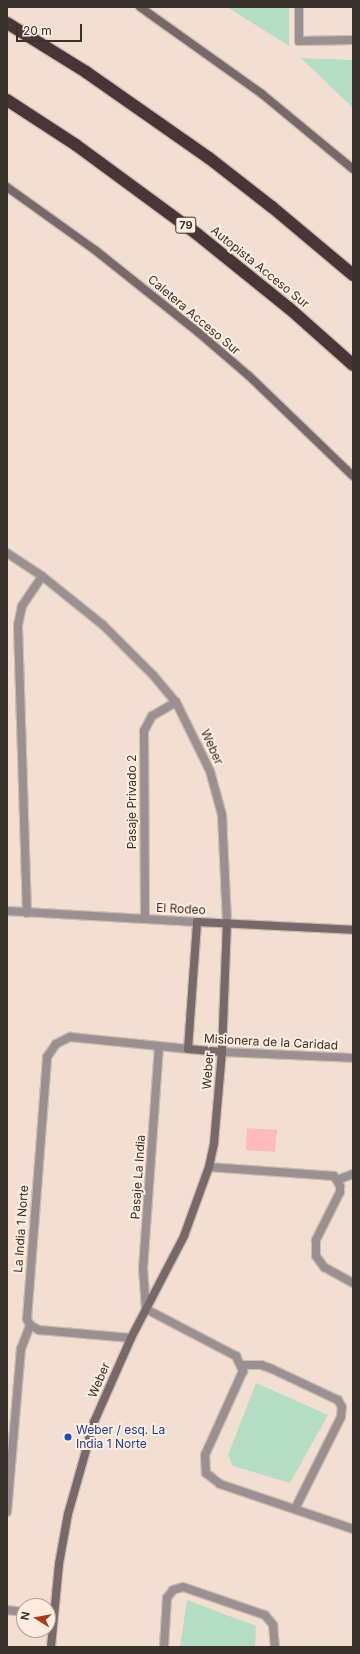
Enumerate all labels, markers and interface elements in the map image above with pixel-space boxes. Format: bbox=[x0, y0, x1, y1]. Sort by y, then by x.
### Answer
scale bar bbox=[18, 16, 84, 42]
text: 20 m bbox=[23, 23, 52, 38]
road number: 79 bbox=[175, 216, 197, 234]
street label: Autopista Acceso Sur bbox=[208, 223, 312, 311]
street label: Caletera Acceso Sur bbox=[145, 272, 243, 358]
street label: Weber bbox=[198, 727, 226, 767]
street label: Pasaje Privado 2 bbox=[125, 755, 139, 849]
street label: El Rodeo bbox=[156, 901, 206, 917]
street label: Misionera de la Caridad bbox=[204, 1031, 338, 1053]
street label: Weber bbox=[200, 1052, 216, 1090]
street label: Pasaje La India bbox=[128, 1134, 148, 1220]
street label: La India 1 Norte bbox=[11, 1185, 31, 1273]
street label: Weber bbox=[85, 1360, 113, 1400]
place label: Weber / esq. La India 1 Norte bbox=[76, 1423, 165, 1451]
marker: Weber / esq. La India 1 Norte bbox=[63, 1432, 73, 1442]
north arrow bbox=[16, 1598, 56, 1638]
text: N bbox=[18, 1610, 33, 1621]

